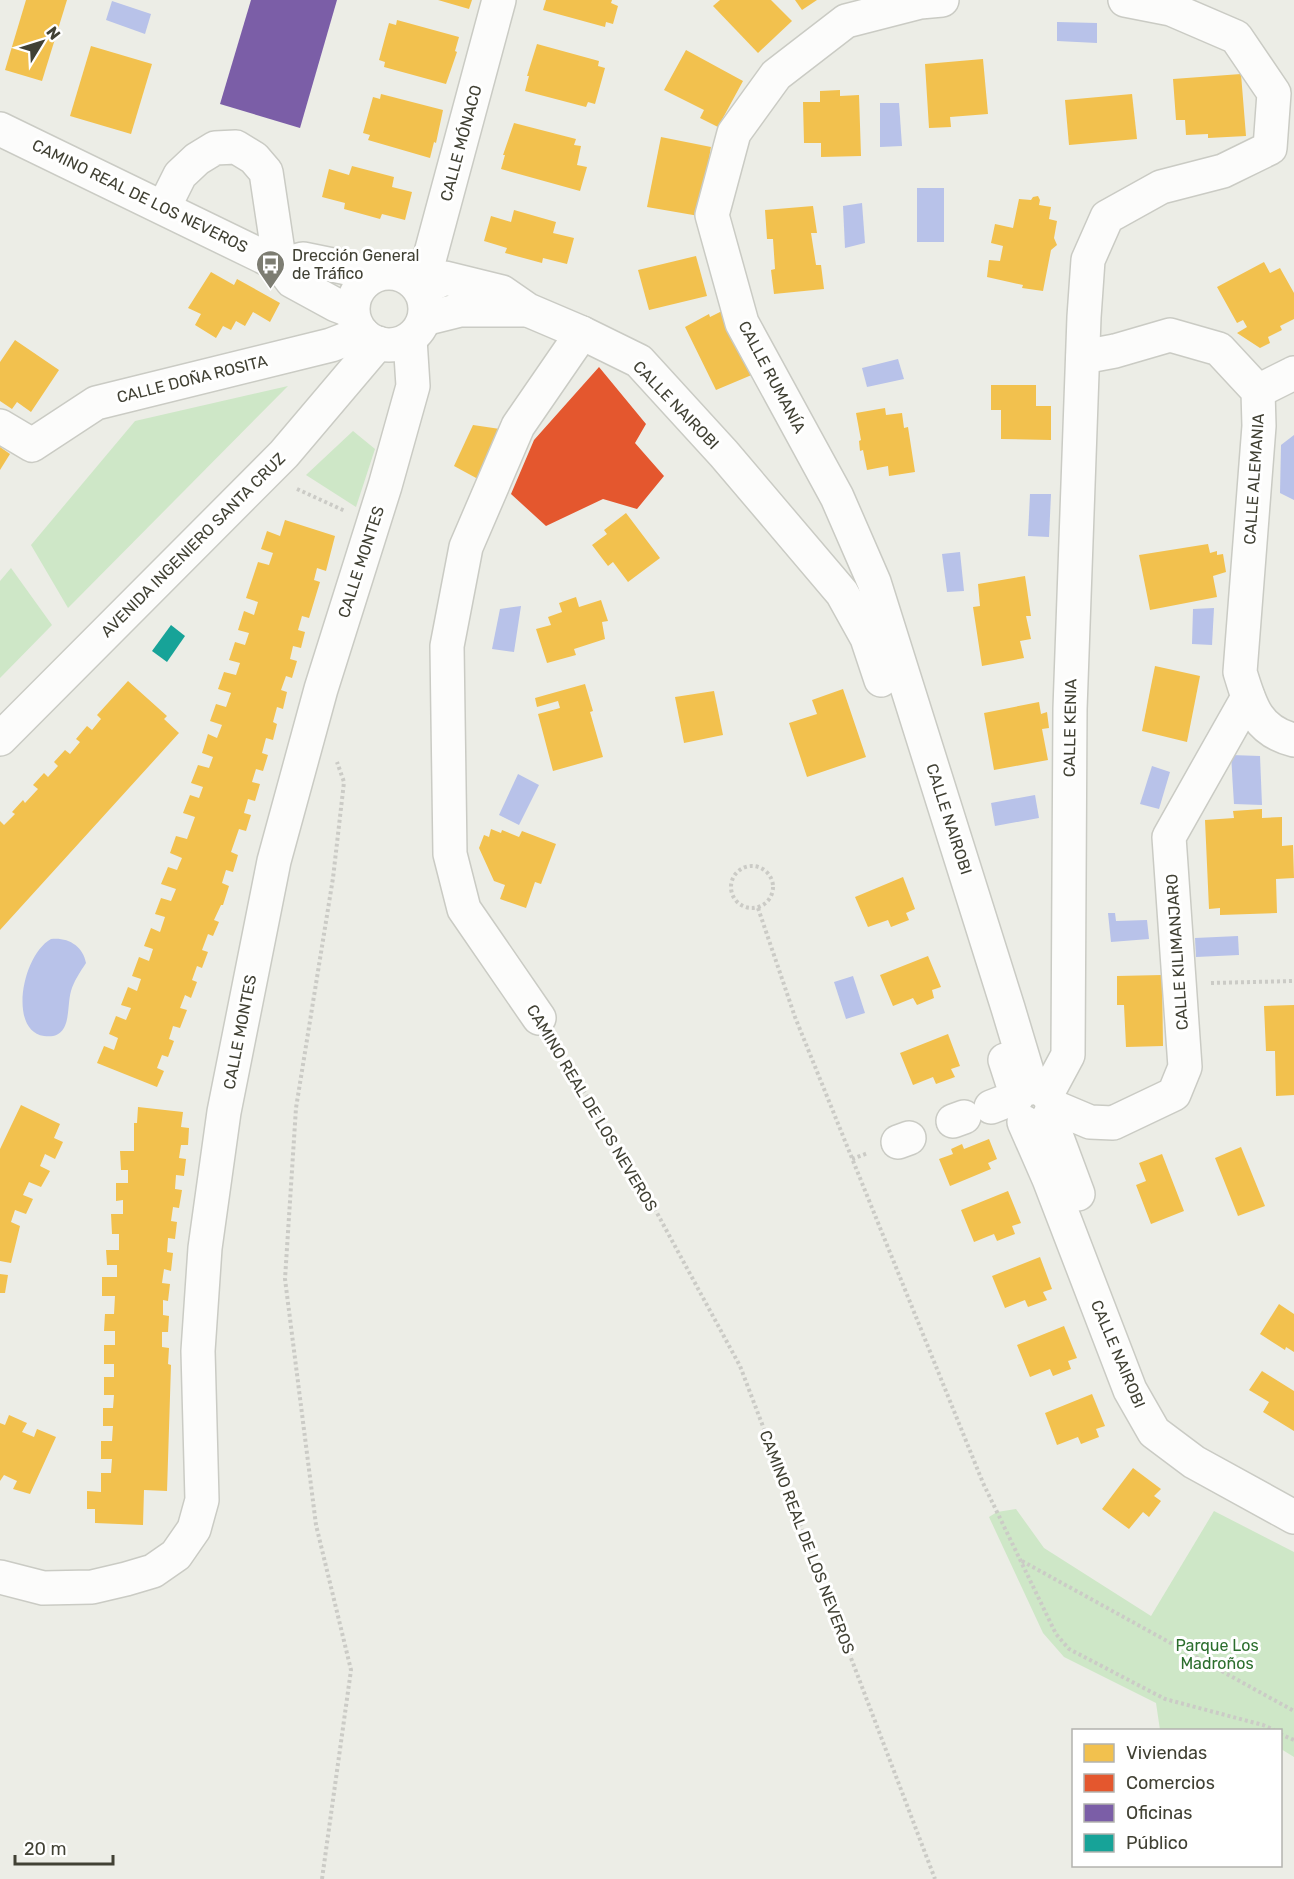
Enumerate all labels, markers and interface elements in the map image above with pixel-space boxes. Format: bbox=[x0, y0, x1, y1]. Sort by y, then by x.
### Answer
north arrow bbox=[12, 12, 72, 72]
text: N bbox=[42, 23, 64, 43]
street label: CALLE MÓNACO bbox=[435, 83, 486, 203]
street label: CAMINO REAL DE LOS NEVEROS bbox=[29, 135, 251, 257]
place label: Drección General de Tráfico bbox=[292, 246, 419, 283]
bus stop icon: Drección General de Tráfico bbox=[255, 248, 287, 290]
street label: CALLE RUMANÍA bbox=[734, 318, 810, 437]
street label: CALLE DOÑA ROSITA bbox=[115, 351, 270, 407]
street label: CALLE NAIROBI bbox=[629, 357, 723, 453]
street label: CALLE ALEMANIA bbox=[1240, 412, 1268, 545]
street label: AVENIDA INGENIERO SANTA CRUZ bbox=[97, 449, 289, 641]
street label: CALLE MONTES bbox=[334, 504, 388, 620]
street label: CALLE KENIA bbox=[1060, 678, 1080, 777]
street label: CALLE NAIROBI bbox=[922, 761, 976, 877]
street label: CALLE KILIMANJARO bbox=[1162, 873, 1192, 1031]
street label: CALLE MONTES bbox=[220, 973, 260, 1091]
street label: CAMINO REAL DE LOS NEVEROS bbox=[523, 1001, 661, 1215]
street label: CALLE NAIROBI bbox=[1087, 1297, 1149, 1411]
street label: CAMINO REAL DE LOS NEVEROS bbox=[755, 1428, 859, 1657]
park label: Parque Los Madroños bbox=[1175, 1636, 1259, 1673]
legend bbox=[1072, 1729, 1282, 1867]
text: Viviendas bbox=[1126, 1742, 1207, 1764]
text: Comercios bbox=[1126, 1772, 1215, 1794]
text: Oficinas bbox=[1126, 1802, 1192, 1824]
scale bar bbox=[15, 1828, 112, 1866]
text: Público bbox=[1126, 1832, 1188, 1854]
text: 20 m bbox=[24, 1838, 66, 1860]

